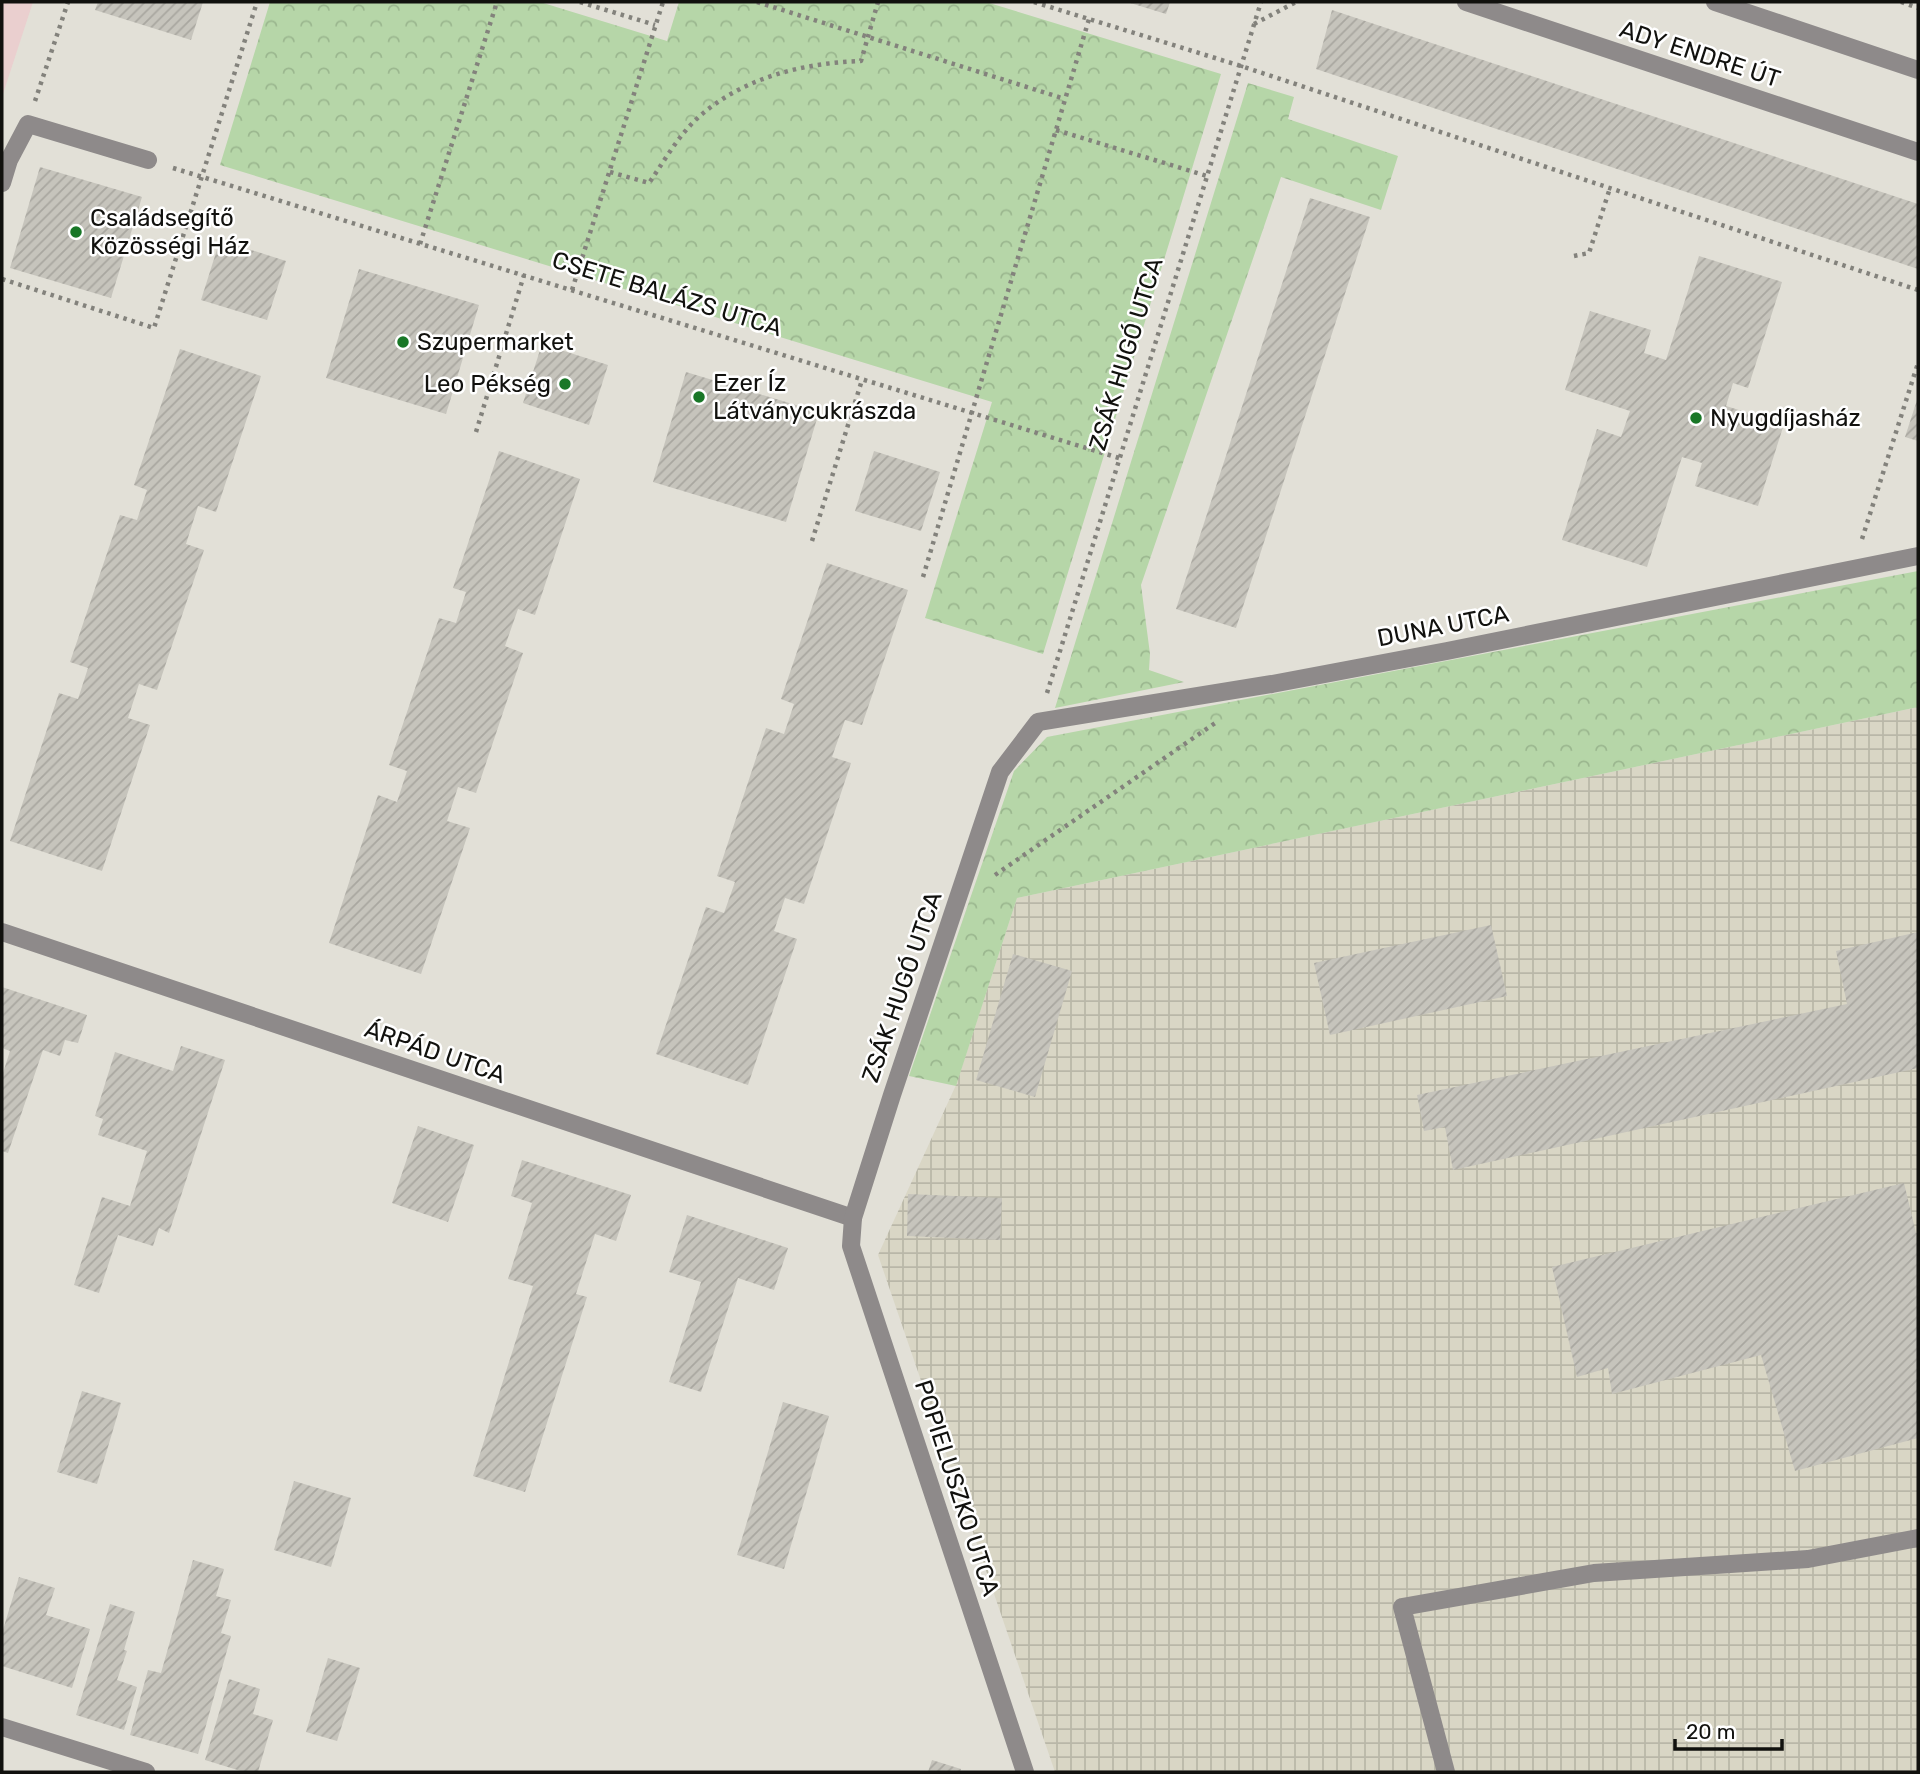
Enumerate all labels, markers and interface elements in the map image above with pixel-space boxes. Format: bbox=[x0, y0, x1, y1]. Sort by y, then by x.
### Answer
street label: ADY ENDRE ÚT bbox=[1616, 15, 1784, 93]
place label: Családsegítő Közösségi Ház bbox=[90, 204, 250, 260]
marker: Családsegítő Közösségi Ház bbox=[68, 224, 84, 240]
street label: CSETE BALÁZS UTCA bbox=[549, 246, 785, 342]
street label: ZSÁK HUGÓ UTCA bbox=[1083, 254, 1169, 454]
place label: Szupermarket bbox=[417, 328, 574, 356]
marker: Szupermarket bbox=[395, 334, 411, 350]
place label: Ezer Íz Látványcukrászda bbox=[713, 369, 916, 425]
place label: Leo Pékség bbox=[424, 370, 551, 398]
marker: Leo Pékség bbox=[557, 376, 573, 392]
marker: Ezer Íz Látványcukrászda bbox=[691, 389, 707, 405]
place label: Nyugdíjasház bbox=[1710, 404, 1861, 432]
marker: Nyugdíjasház bbox=[1688, 410, 1704, 426]
street label: DUNA UTCA bbox=[1375, 600, 1511, 652]
street label: ZSÁK HUGÓ UTCA bbox=[856, 888, 948, 1086]
street label: ÁRPÁD UTCA bbox=[361, 1015, 509, 1089]
street label: POPIELUSZKO UTCA bbox=[909, 1377, 1005, 1599]
scale bar bbox=[1675, 1708, 1782, 1752]
text: 20 m bbox=[1686, 1719, 1735, 1744]

